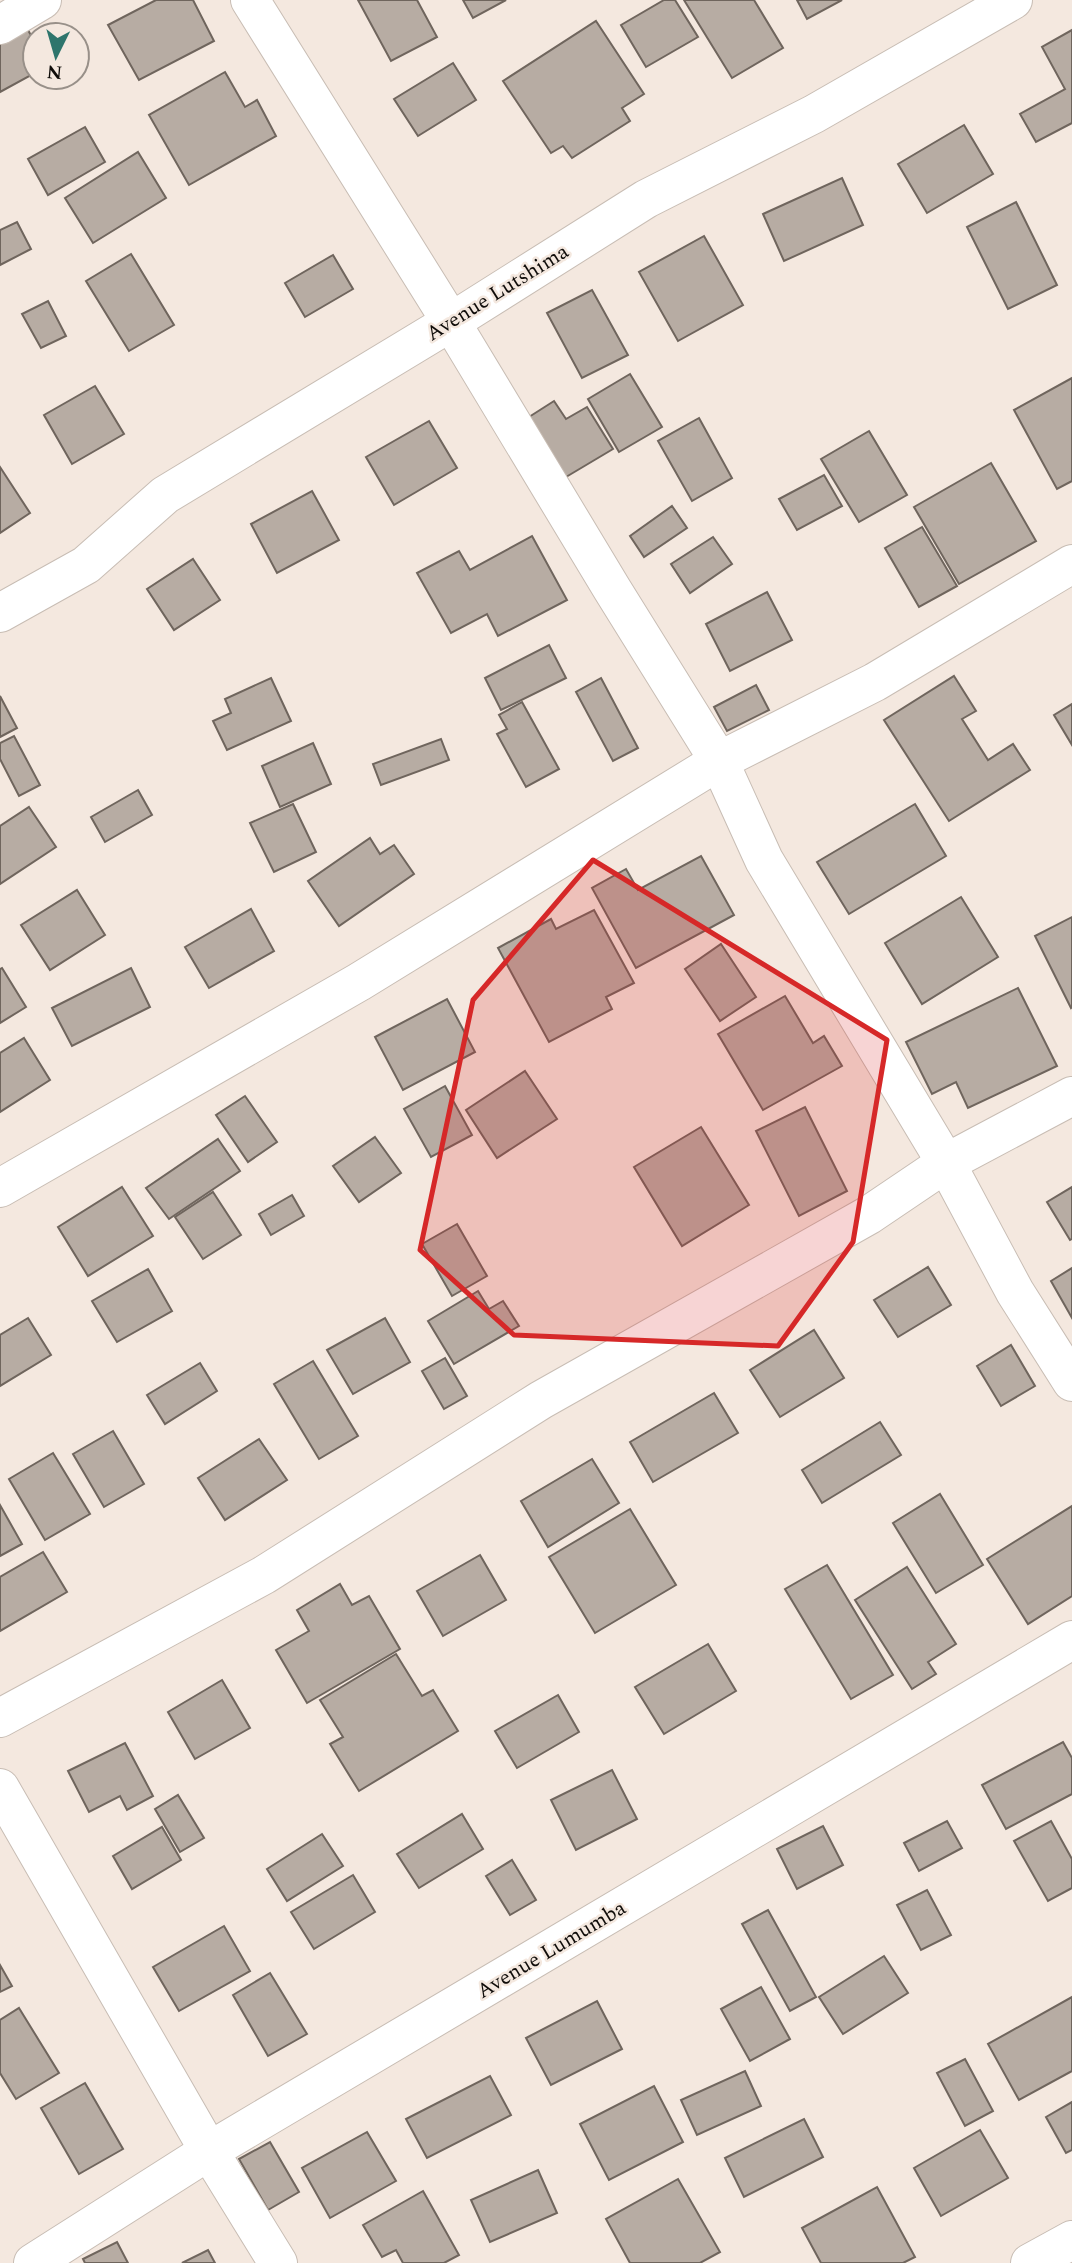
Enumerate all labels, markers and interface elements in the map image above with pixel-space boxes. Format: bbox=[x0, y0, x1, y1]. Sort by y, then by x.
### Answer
north arrow bbox=[21, 21, 91, 91]
text: N bbox=[46, 56, 64, 87]
street label: Avenue Lutshima bbox=[420, 236, 576, 350]
street label: Avenue Lumumba bbox=[471, 1892, 633, 2007]

